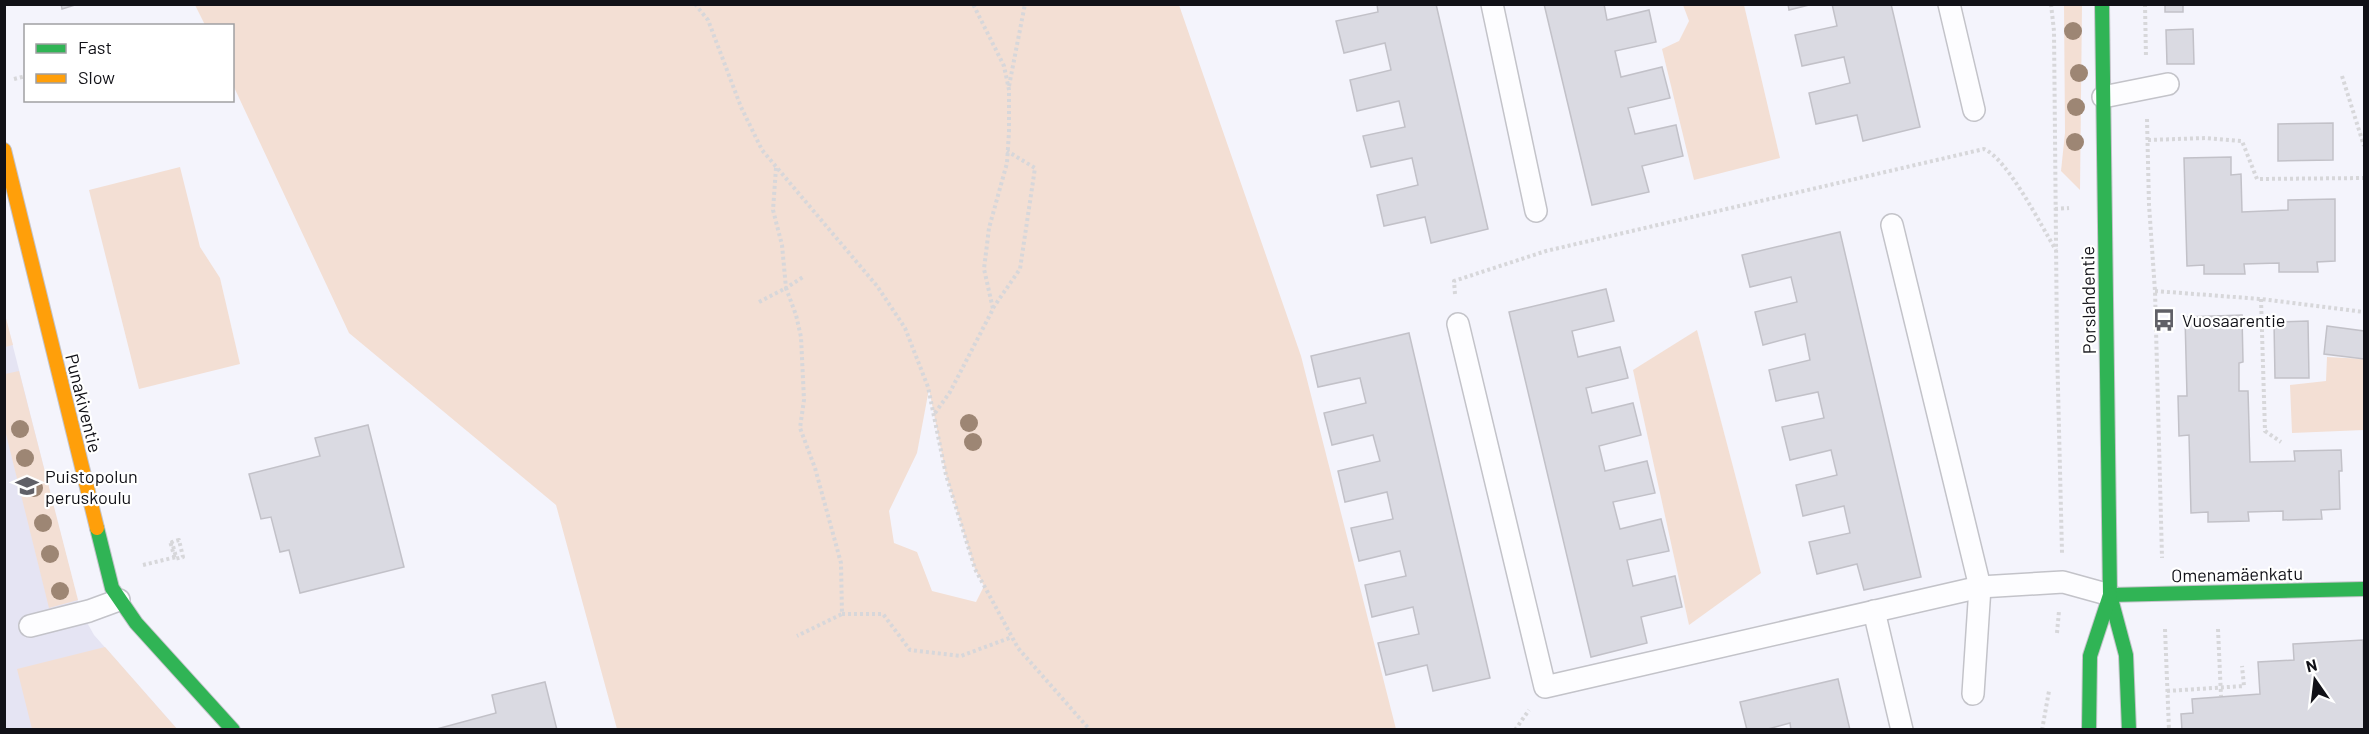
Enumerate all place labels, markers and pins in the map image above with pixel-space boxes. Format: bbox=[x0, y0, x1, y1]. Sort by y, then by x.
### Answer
bus stop icon: Vuosaarentie bbox=[2151, 307, 2177, 333]
place label: Vuosaarentie bbox=[2182, 309, 2285, 331]
place label: Puistopolun peruskoulu bbox=[45, 465, 138, 508]
school or university icon: Puistopolun peruskoulu bbox=[14, 473, 40, 499]

